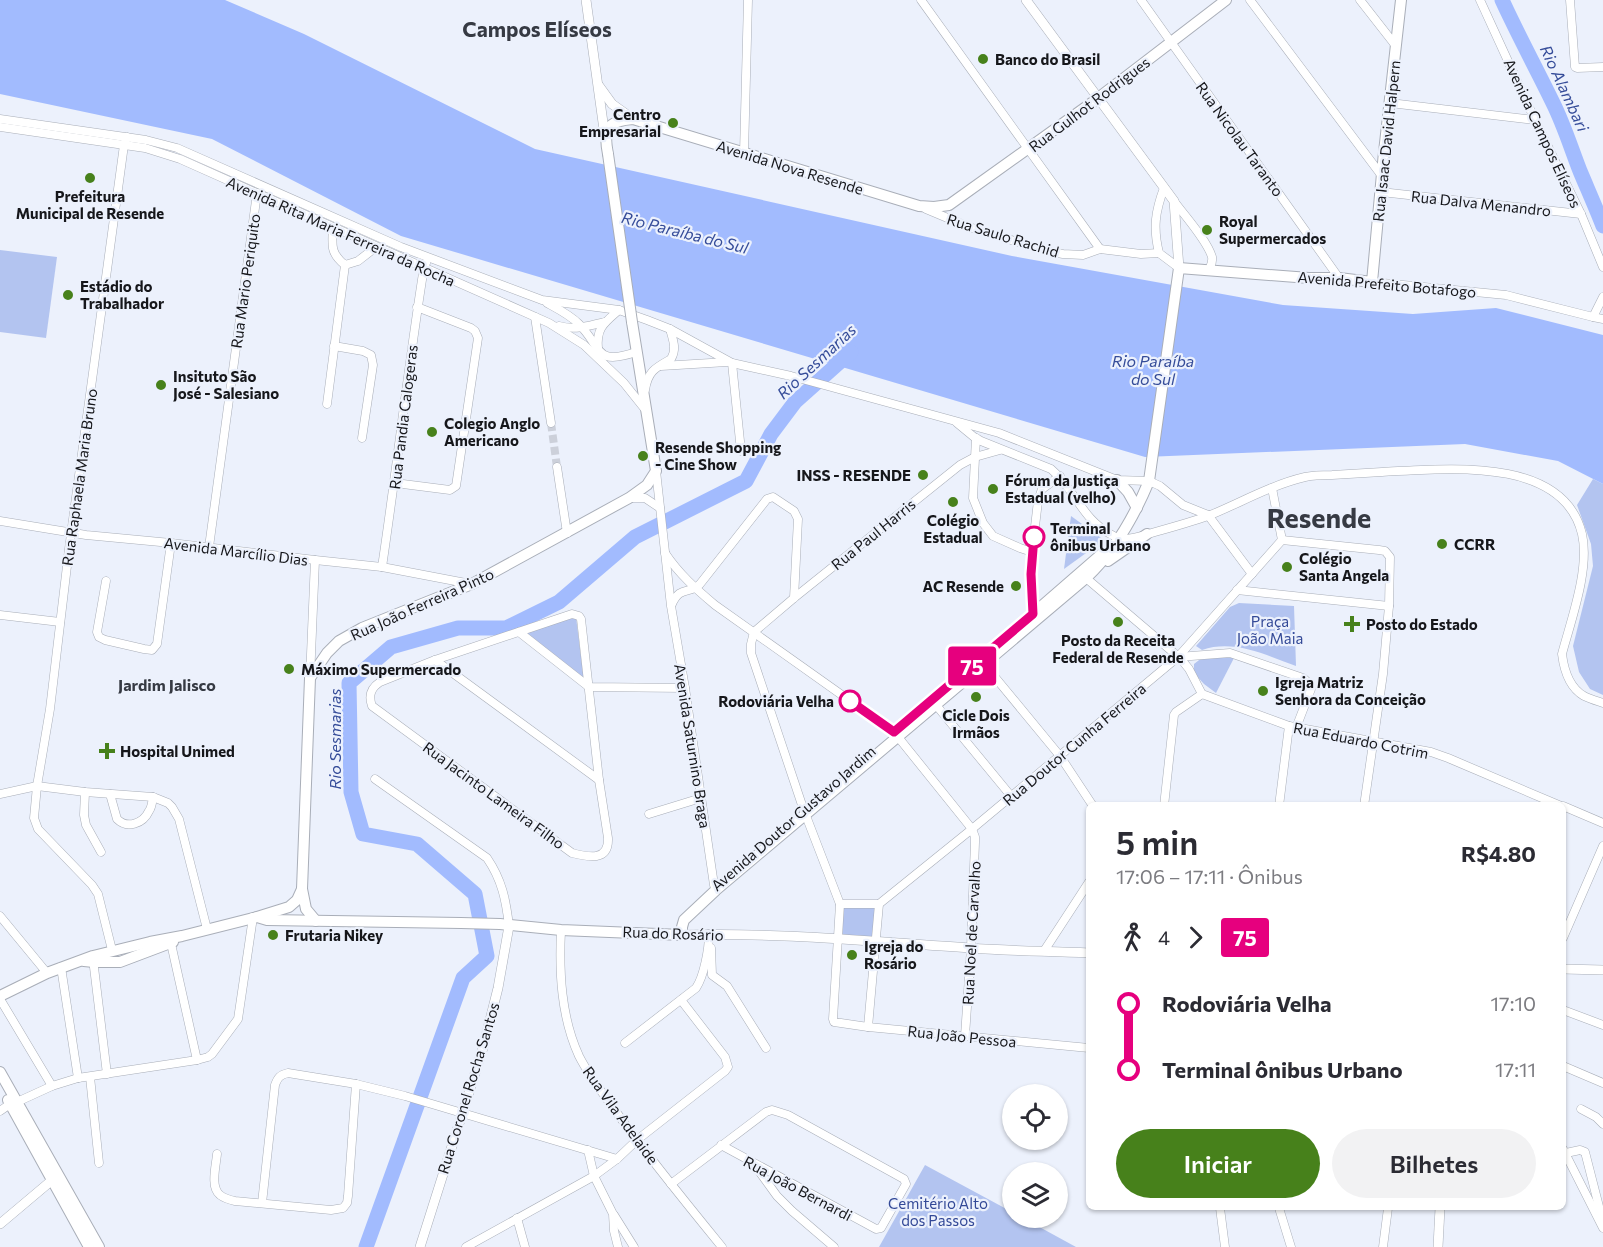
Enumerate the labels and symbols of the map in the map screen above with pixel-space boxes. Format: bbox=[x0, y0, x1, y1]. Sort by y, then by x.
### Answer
district label: Campos Elíseos bbox=[462, 16, 612, 41]
water label: Rio Alambari bbox=[1537, 42, 1594, 135]
place label: Banco do Brasil bbox=[995, 50, 1100, 68]
marker: Banco do Brasil bbox=[976, 52, 990, 66]
street label: Rua Gulhot Rodrigues bbox=[1025, 52, 1153, 155]
street label: Avenida Campos Elíseos bbox=[1501, 56, 1586, 211]
street label: Rua Isaac David Halpern bbox=[1369, 59, 1403, 223]
street label: Rua Nicolau Taranto bbox=[1192, 78, 1288, 200]
place label: Centro Empresarial bbox=[579, 105, 661, 140]
marker: Centro Empresarial bbox=[666, 116, 680, 130]
street label: Avenida Nova Resende bbox=[714, 136, 866, 198]
marker: Prefeitura Municipal de Resende bbox=[83, 171, 97, 185]
street label: Avenida Rita Maria Ferreira da Rocha bbox=[224, 172, 458, 290]
place label: Prefeitura Municipal de Resende bbox=[16, 187, 164, 222]
street label: Rua Dalva Menandro bbox=[1410, 187, 1552, 219]
water label: Rio Paraíba do Sul bbox=[620, 207, 751, 257]
street label: Rua Saulo Rachid bbox=[945, 209, 1061, 261]
place label: Royal Supermercados bbox=[1219, 212, 1326, 247]
street label: Rua Mario Periquito bbox=[227, 213, 263, 349]
marker: Royal Supermercados bbox=[1200, 223, 1214, 237]
street label: Avenida Prefeito Botafogo bbox=[1297, 267, 1477, 301]
place label: Estádio do Trabalhador bbox=[80, 277, 164, 312]
marker: Estádio do Trabalhador bbox=[61, 288, 75, 302]
water label: Rio Sesmarias bbox=[773, 320, 859, 402]
street label: Rua Pandia Calogeras bbox=[385, 344, 421, 490]
water label: Rio Paraíba do Sul bbox=[1112, 351, 1194, 388]
place label: Insituto São José - Salesiano bbox=[173, 367, 279, 402]
marker: Insituto São José - Salesiano bbox=[154, 378, 168, 392]
street label: Rua Raphaela Maria Bruno bbox=[58, 387, 100, 567]
place label: Colegio Anglo Americano bbox=[444, 414, 540, 449]
marker: Colegio Anglo Americano bbox=[425, 425, 439, 439]
place label: Resende Shopping - Cine Show bbox=[655, 438, 781, 473]
marker: Resende Shopping - Cine Show bbox=[636, 449, 650, 463]
place label: INSS - RESENDE bbox=[796, 466, 911, 484]
marker: INSS - RESENDE bbox=[916, 468, 930, 482]
place label: Fórum da Justiça Estadual (velho) bbox=[1005, 471, 1119, 506]
marker: Fórum da Justiça Estadual (velho) bbox=[986, 482, 1000, 496]
street label: Rua Paul Harris bbox=[827, 494, 919, 573]
marker: Colégio Estadual bbox=[946, 495, 960, 509]
district label: Resende bbox=[1267, 501, 1371, 534]
place label: Colégio Estadual bbox=[923, 511, 983, 546]
place label: Terminal ônibus Urbano bbox=[1050, 519, 1151, 554]
marker: Terminal ônibus Urbano bbox=[1023, 526, 1045, 548]
street label: Avenida Marcílio Dias bbox=[163, 533, 309, 569]
place label: CCRR bbox=[1454, 535, 1496, 553]
marker: CCRR bbox=[1435, 537, 1449, 551]
place label: Colégio Santa Angela bbox=[1299, 549, 1389, 584]
marker: Colégio Santa Angela bbox=[1280, 560, 1294, 574]
street label: Rua João Ferreira Pinto bbox=[347, 564, 497, 644]
place label: AC Resende bbox=[923, 577, 1004, 595]
marker: AC Resende bbox=[1009, 579, 1023, 593]
park label: Praça João Maia bbox=[1237, 612, 1303, 647]
marker: Posto da Receita Federal de Resende bbox=[1111, 615, 1125, 629]
marker: Posto do Estado bbox=[1343, 615, 1361, 633]
place label: Posto do Estado bbox=[1366, 615, 1478, 633]
place label: Posto da Receita Federal de Resende bbox=[1052, 631, 1184, 666]
line badge: 75 bbox=[945, 646, 999, 686]
place label: Máximo Supermercado bbox=[301, 660, 461, 678]
marker: Máximo Supermercado bbox=[282, 662, 296, 676]
street label: Avenida Saturnino Braga bbox=[671, 662, 715, 830]
place label: Igreja Matriz Senhora da Conceição bbox=[1275, 673, 1426, 708]
district label: Jardim Jalisco bbox=[118, 675, 216, 694]
street label: Rua Doutor Cunha Ferreira bbox=[999, 679, 1149, 809]
marker: Igreja Matriz Senhora da Conceição bbox=[1256, 684, 1270, 698]
water label: Rio Sesmarias bbox=[325, 688, 344, 790]
marker: Rodoviária Velha bbox=[839, 690, 861, 712]
marker: Cicle Dois Irmãos bbox=[969, 690, 983, 704]
place label: Rodoviária Velha bbox=[718, 692, 834, 710]
place label: Cicle Dois Irmãos bbox=[942, 706, 1010, 741]
street label: Rua Eduardo Cotrim bbox=[1292, 718, 1430, 762]
street label: Rua Jacinto Lameira Filho bbox=[420, 738, 568, 852]
marker: Hospital Unimed bbox=[98, 742, 116, 760]
place label: Hospital Unimed bbox=[120, 742, 235, 760]
street label: Avenida Doutor Gustavo Jardim bbox=[707, 742, 879, 894]
street label: Rua Noel de Carvalho bbox=[958, 860, 984, 1005]
street label: Rua do Rosário bbox=[622, 922, 724, 944]
place label: Frutaria Nikey bbox=[285, 926, 384, 944]
marker: Frutaria Nikey bbox=[266, 928, 280, 942]
place label: Igreja do Rosário bbox=[864, 937, 924, 972]
marker: Igreja do Rosário bbox=[845, 948, 859, 962]
street label: Rua Coronel Rocha Santos bbox=[433, 1000, 503, 1176]
street label: Rua João Pessoa bbox=[907, 1021, 1017, 1051]
street label: Rua Vila Adelaide bbox=[580, 1063, 663, 1167]
street label: Rua João Bernardi bbox=[741, 1152, 855, 1224]
park label: Cemitério Alto dos Passos bbox=[888, 1194, 988, 1229]

